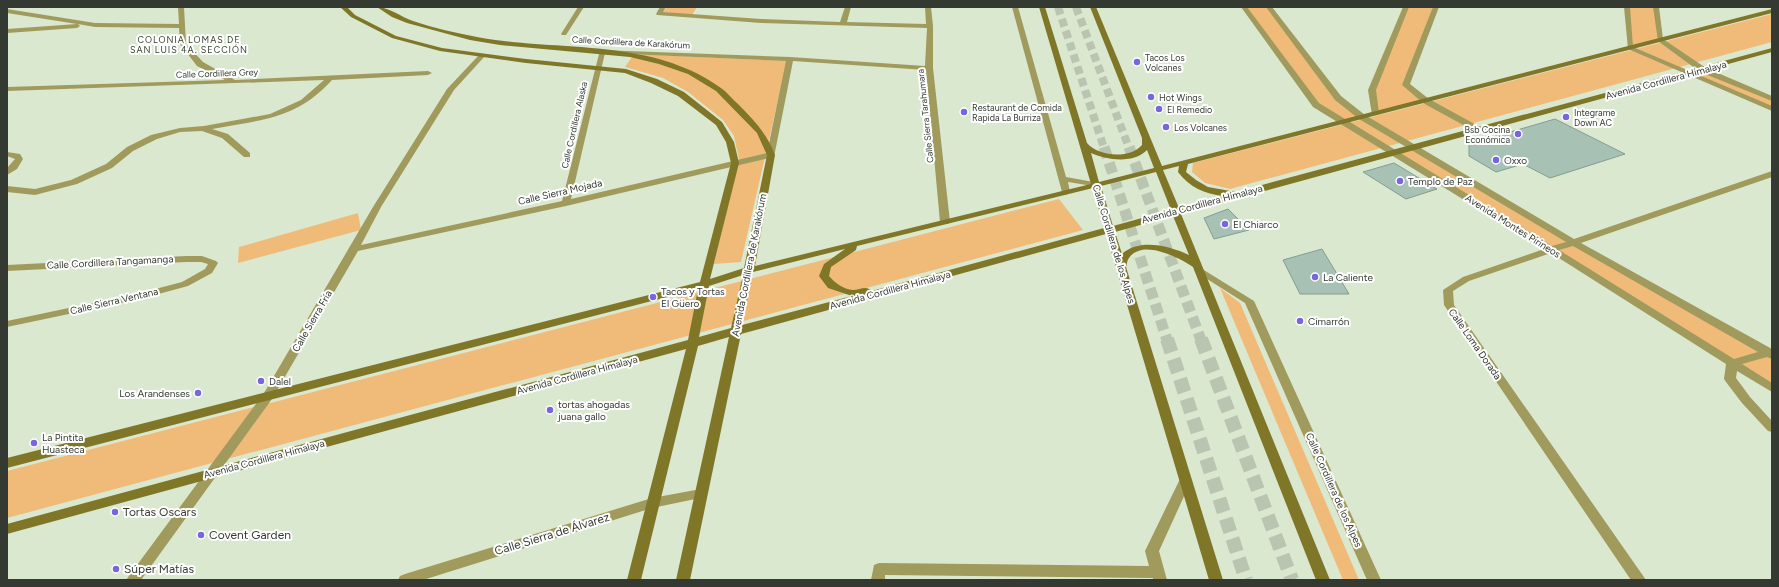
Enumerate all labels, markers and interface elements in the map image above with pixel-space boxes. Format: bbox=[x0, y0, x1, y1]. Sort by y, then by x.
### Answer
street label: Calle Cordillera de Karakórum bbox=[572, 33, 691, 51]
district label: COLONIA LOMAS DE SAN LUIS 4A. SECCIÓN bbox=[130, 34, 248, 55]
place label: Tacos Los Volcanes bbox=[1145, 52, 1185, 73]
marker: Tacos Los Volcanes bbox=[1132, 57, 1142, 67]
street label: Avenida Cordillera Himalaya bbox=[1604, 58, 1728, 102]
street label: Calle Cordillera Grey bbox=[176, 66, 259, 80]
street label: Calle Sierra Tarahumara bbox=[915, 68, 935, 163]
street label: Calle Cordillera Alaska bbox=[559, 80, 589, 169]
marker: Hot Wings bbox=[1146, 92, 1156, 102]
place label: Hot Wings bbox=[1159, 92, 1202, 103]
place label: Restaurant de Comida Rapida La Burriza bbox=[972, 102, 1062, 123]
marker: El Remedio bbox=[1154, 104, 1164, 114]
place label: El Remedio bbox=[1167, 104, 1212, 115]
marker: Restaurant de Comida Rapida La Burriza bbox=[959, 107, 969, 117]
place label: Integrame Down AC bbox=[1574, 107, 1615, 128]
marker: Integrame Down AC bbox=[1561, 112, 1571, 122]
marker: Los Volcanes bbox=[1161, 122, 1171, 132]
place label: Los Volcanes bbox=[1174, 122, 1227, 133]
place label: Bsb Cocina Económica bbox=[1465, 124, 1510, 145]
marker: Bsb Cocina Económica bbox=[1513, 129, 1523, 139]
place label: Oxxo bbox=[1504, 154, 1527, 167]
marker: Oxxo bbox=[1491, 155, 1501, 165]
place label: Templo de Paz bbox=[1408, 175, 1473, 188]
street label: Calle Sierra Mojada bbox=[517, 176, 603, 208]
marker: Templo de Paz bbox=[1395, 176, 1405, 186]
street label: Avenida Cordillera Himalaya bbox=[1140, 182, 1264, 226]
street label: Calle Cordillera de los Alpes bbox=[1090, 183, 1138, 305]
street label: Avenida Montes Pirineos bbox=[1463, 191, 1563, 261]
street label: Avenida Cordillera de Karakórum bbox=[729, 192, 769, 338]
place label: El Chiarco bbox=[1233, 218, 1279, 231]
marker: El Chiarco bbox=[1220, 219, 1230, 229]
street label: Calle Cordillera Tangamanga bbox=[46, 252, 174, 272]
street label: Avenida Cordillera Himalaya bbox=[828, 268, 952, 312]
place label: La Caliente bbox=[1323, 271, 1373, 284]
marker: La Caliente bbox=[1310, 272, 1320, 282]
street label: Calle Sierra Ventana bbox=[69, 285, 159, 317]
place label: Tacos y Tortas El Güero bbox=[661, 285, 725, 310]
street label: Calle Sierra Fría bbox=[289, 288, 335, 354]
marker: Tacos y Tortas El Güero bbox=[648, 292, 658, 302]
street label: Calle Loma Dorada bbox=[1446, 306, 1504, 382]
place label: Cimarrón bbox=[1308, 315, 1350, 328]
marker: Cimarrón bbox=[1295, 316, 1305, 326]
street label: Avenida Cordillera Himalaya bbox=[515, 353, 639, 397]
place label: Dalel bbox=[269, 375, 291, 388]
marker: Dalel bbox=[256, 376, 266, 386]
place label: Los Arandenses bbox=[119, 387, 190, 400]
marker: Los Arandenses bbox=[193, 388, 203, 398]
place label: tortas ahogadas juana gallo bbox=[557, 398, 630, 423]
marker: tortas ahogadas juana gallo bbox=[545, 405, 555, 415]
place label: La Pintita Huasteca bbox=[42, 431, 85, 456]
street label: Calle Cordillera de los Alpes bbox=[1303, 431, 1365, 550]
street label: Avenida Cordillera Himalaya bbox=[202, 437, 326, 481]
marker: La Pintita Huasteca bbox=[29, 438, 39, 448]
place label: Tortas Oscars bbox=[123, 505, 197, 519]
marker: Tortas Oscars bbox=[110, 507, 120, 517]
street label: Calle Sierra de Álvarez bbox=[493, 510, 611, 558]
place label: Covent Garden bbox=[209, 528, 291, 542]
marker: Covent Garden bbox=[196, 530, 206, 540]
place label: Súper Matías bbox=[124, 562, 194, 576]
marker: Súper Matías bbox=[111, 564, 121, 574]

